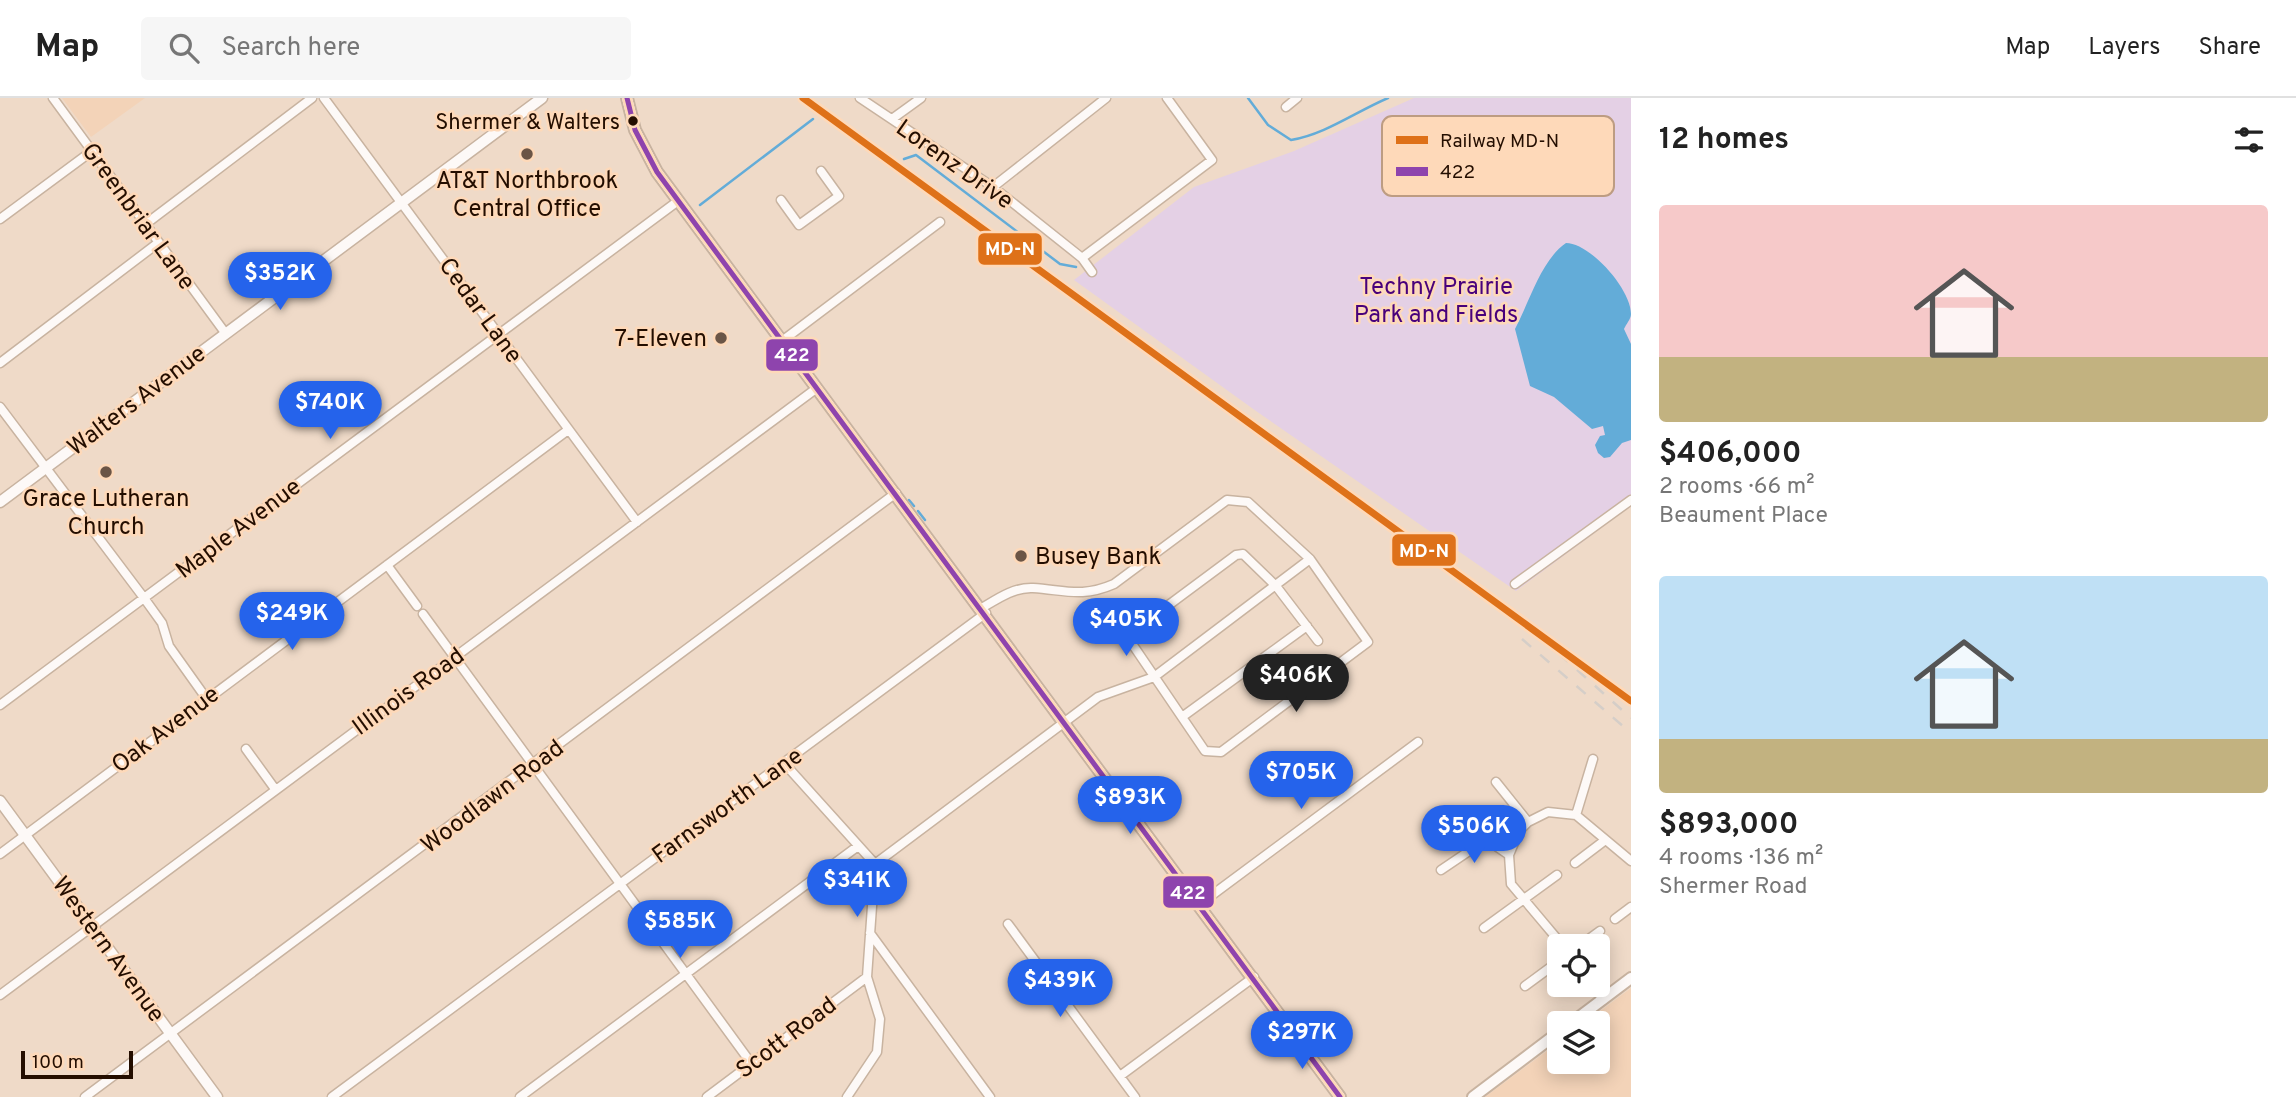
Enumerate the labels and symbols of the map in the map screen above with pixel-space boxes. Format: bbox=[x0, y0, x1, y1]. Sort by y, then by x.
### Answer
place label: Shermer & Walters bbox=[435, 110, 620, 137]
marker: Shermer & Walters bbox=[626, 114, 640, 128]
street label: Lorenz Drive bbox=[889, 114, 1018, 217]
legend bbox=[1382, 116, 1614, 196]
text: Railway MD-N bbox=[1440, 130, 1559, 154]
street label: Greenbriar Lane bbox=[74, 138, 201, 297]
marker: AT&T Northbrook Central Office bbox=[519, 146, 535, 162]
text: 422 bbox=[1440, 161, 1475, 185]
place label: AT&T Northbrook Central Office bbox=[436, 167, 618, 225]
line badge: MD-N bbox=[977, 232, 1043, 266]
text: MD-N bbox=[985, 238, 1035, 262]
pin: $352K bbox=[231, 252, 329, 312]
street label: Cedar Lane bbox=[431, 252, 528, 370]
park label: Techny Prairie Park and Fields bbox=[1354, 273, 1518, 331]
place label: 7-Eleven bbox=[614, 325, 707, 355]
marker: 7-Eleven bbox=[713, 330, 729, 346]
line badge: 422 bbox=[765, 338, 819, 372]
street label: Walters Avenue bbox=[62, 340, 212, 463]
text: 422 bbox=[774, 344, 810, 368]
pin: $740K bbox=[281, 382, 379, 441]
marker: Grace Lutheran Church bbox=[98, 464, 114, 480]
street label: Maple Avenue bbox=[171, 473, 308, 586]
place label: Grace Lutheran Church bbox=[23, 485, 189, 543]
line badge: MD-N bbox=[1391, 533, 1457, 567]
text: MD-N bbox=[1399, 540, 1449, 564]
place label: Busey Bank bbox=[1035, 543, 1161, 573]
marker: Busey Bank bbox=[1013, 548, 1029, 564]
pin: $249K bbox=[243, 592, 341, 652]
pin: $405K bbox=[1077, 598, 1175, 658]
street label: Illinois Road bbox=[347, 642, 471, 743]
pin: $406K bbox=[1247, 654, 1345, 714]
street label: Oak Avenue bbox=[106, 680, 226, 781]
street label: Woodlawn Road bbox=[416, 734, 571, 861]
street label: Farnsworth Lane bbox=[647, 742, 809, 871]
pin: $705K bbox=[1252, 752, 1350, 811]
pin: $893K bbox=[1081, 776, 1179, 836]
pin: $506K bbox=[1425, 806, 1523, 865]
pin: $341K bbox=[808, 860, 906, 919]
street label: Western Avenue bbox=[44, 871, 170, 1029]
line badge: 422 bbox=[1162, 875, 1215, 909]
text: 422 bbox=[1170, 882, 1206, 906]
pin: $585K bbox=[631, 900, 729, 960]
pin: $439K bbox=[1011, 960, 1109, 1019]
street label: Scott Road bbox=[731, 991, 843, 1086]
pin: $297K bbox=[1253, 1012, 1351, 1071]
scale bar bbox=[21, 1048, 133, 1080]

